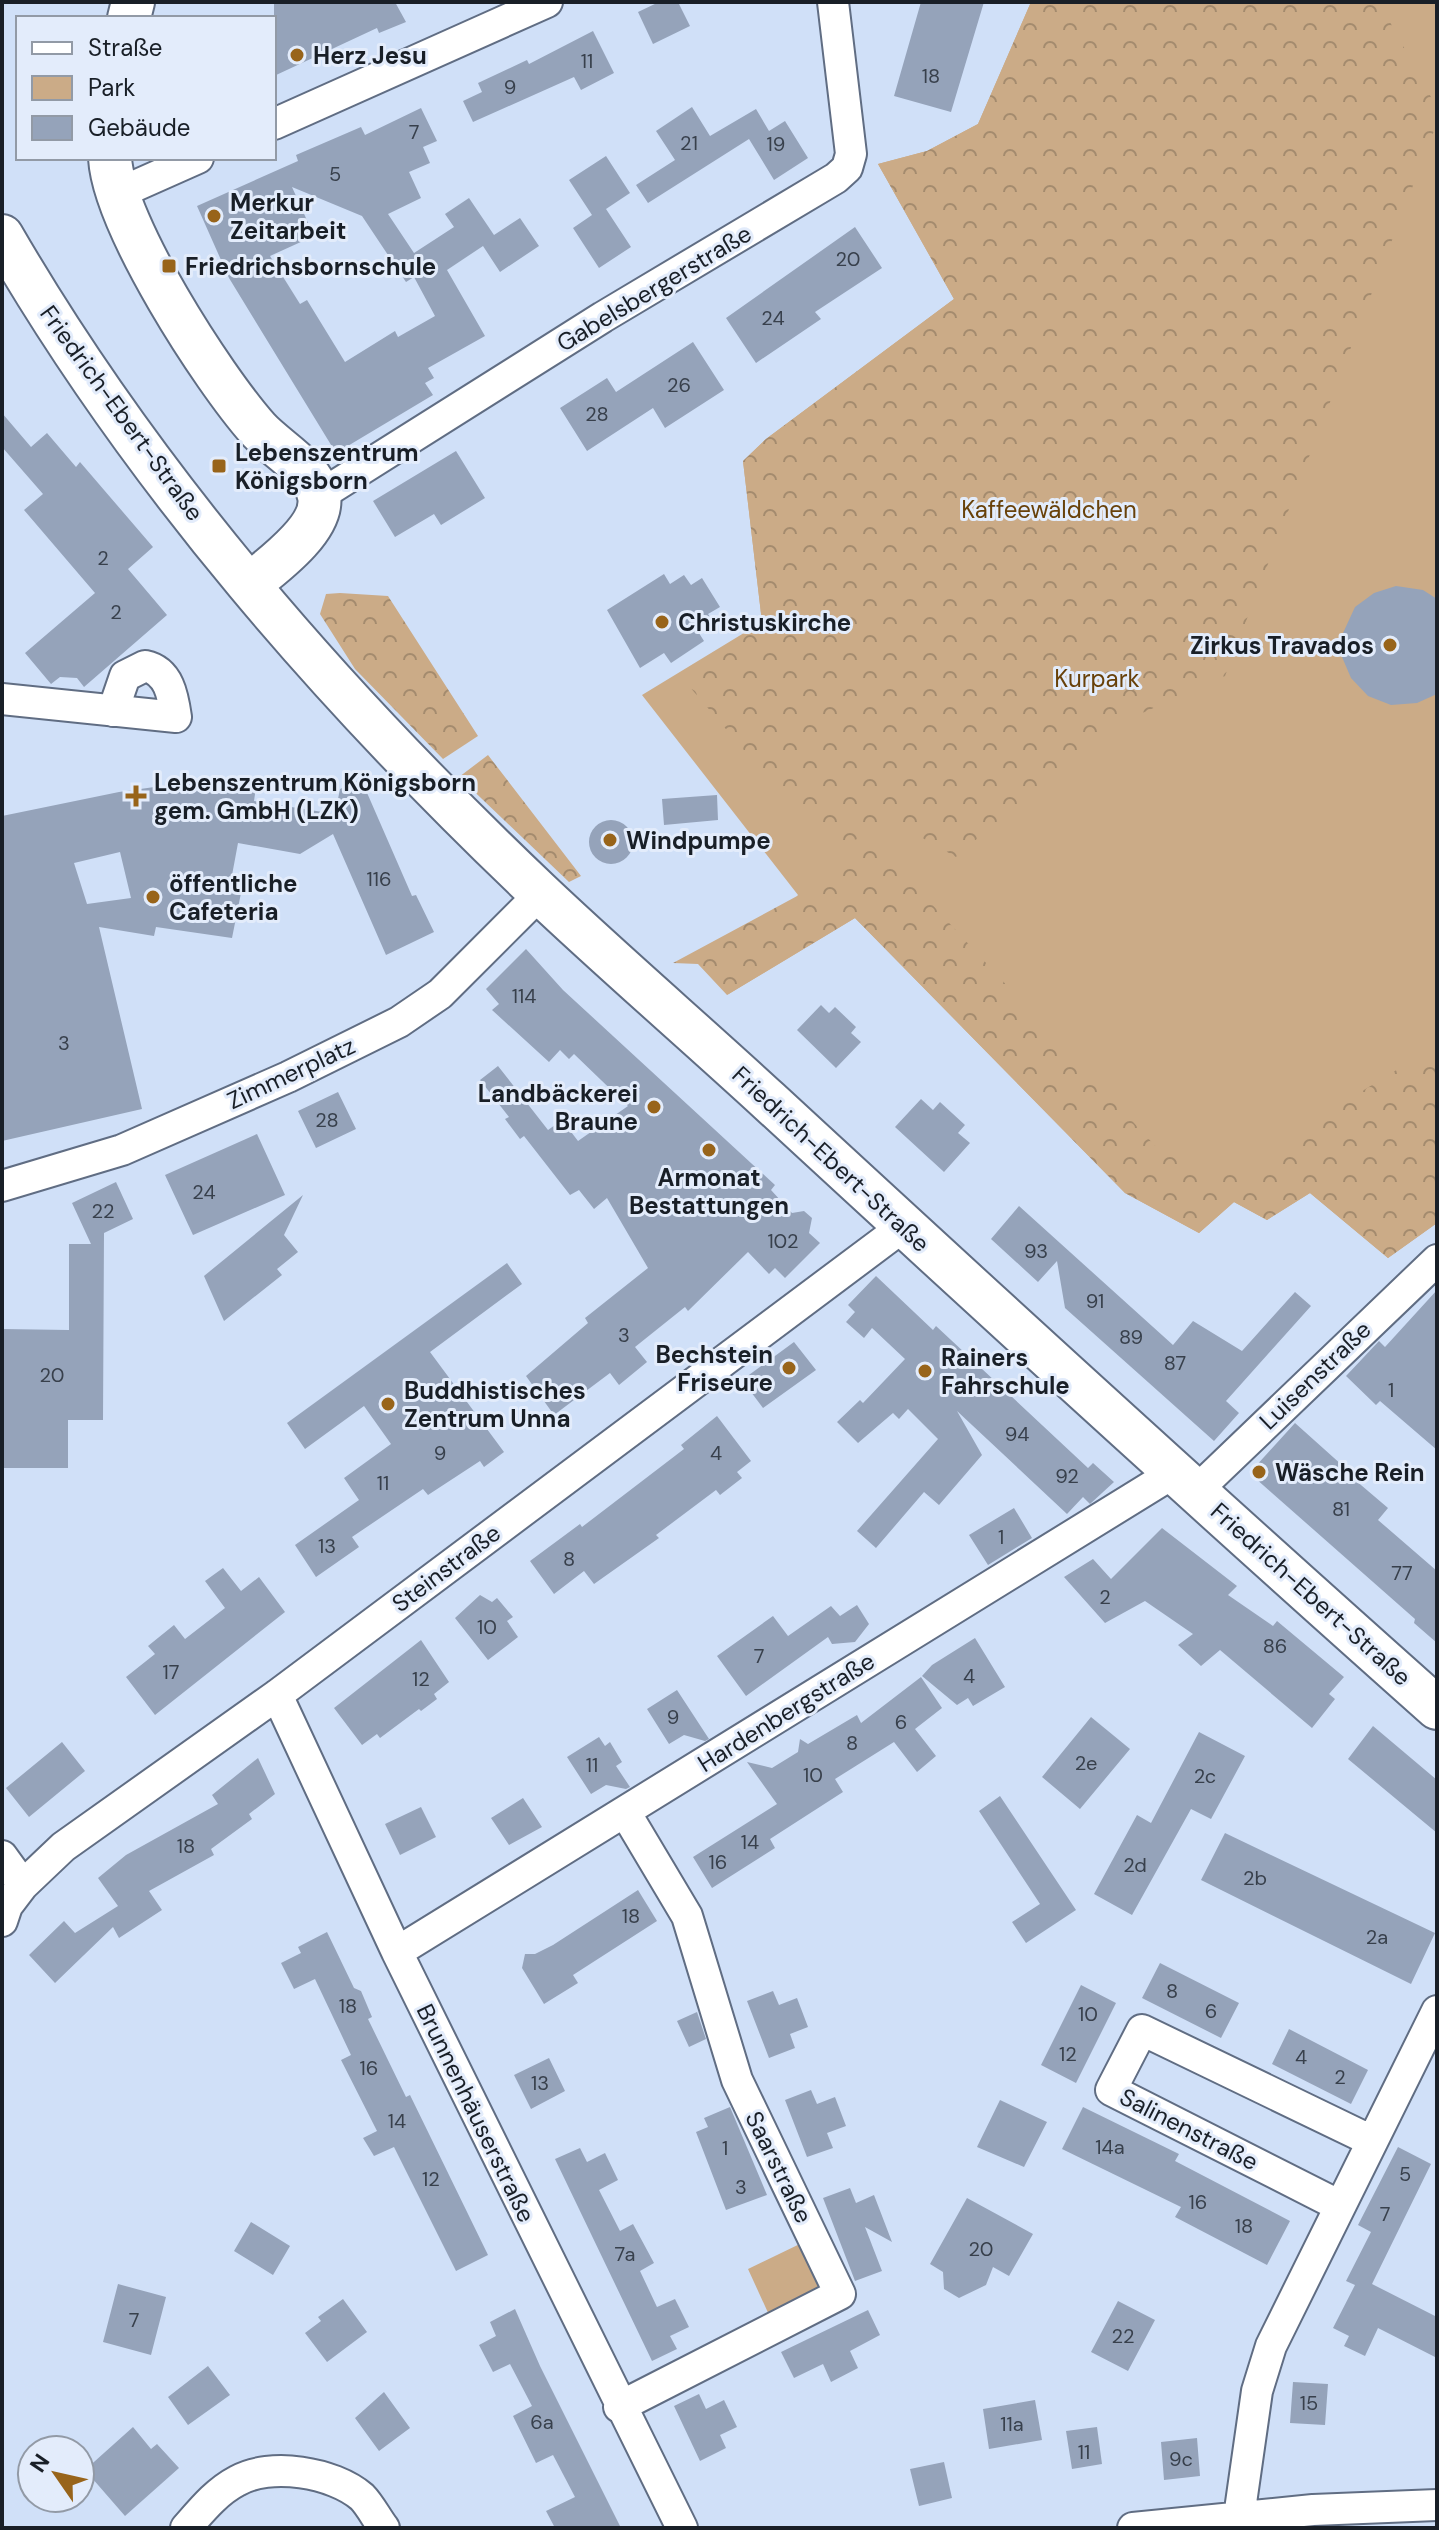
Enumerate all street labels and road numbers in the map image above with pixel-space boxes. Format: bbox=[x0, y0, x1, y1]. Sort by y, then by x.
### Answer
street label: Gabelsbergerstraße bbox=[551, 218, 757, 358]
street label: Friedrich-Ebert-Straße bbox=[33, 299, 211, 527]
street label: Zimmerplatz bbox=[222, 1030, 360, 1116]
street label: Friedrich-Ebert-Straße bbox=[726, 1059, 936, 1259]
street label: Luisenstraße bbox=[1253, 1314, 1377, 1436]
street label: Friedrich-Ebert-Straße bbox=[1204, 1496, 1418, 1692]
street label: Steinstraße bbox=[385, 1517, 507, 1619]
street label: Hardenbergstraße bbox=[692, 1645, 880, 1779]
street label: Brunnenhäuserstraße bbox=[410, 1999, 542, 2227]
street label: Salinenstraße bbox=[1115, 2081, 1263, 2177]
street label: Saarstraße bbox=[739, 2106, 819, 2228]

